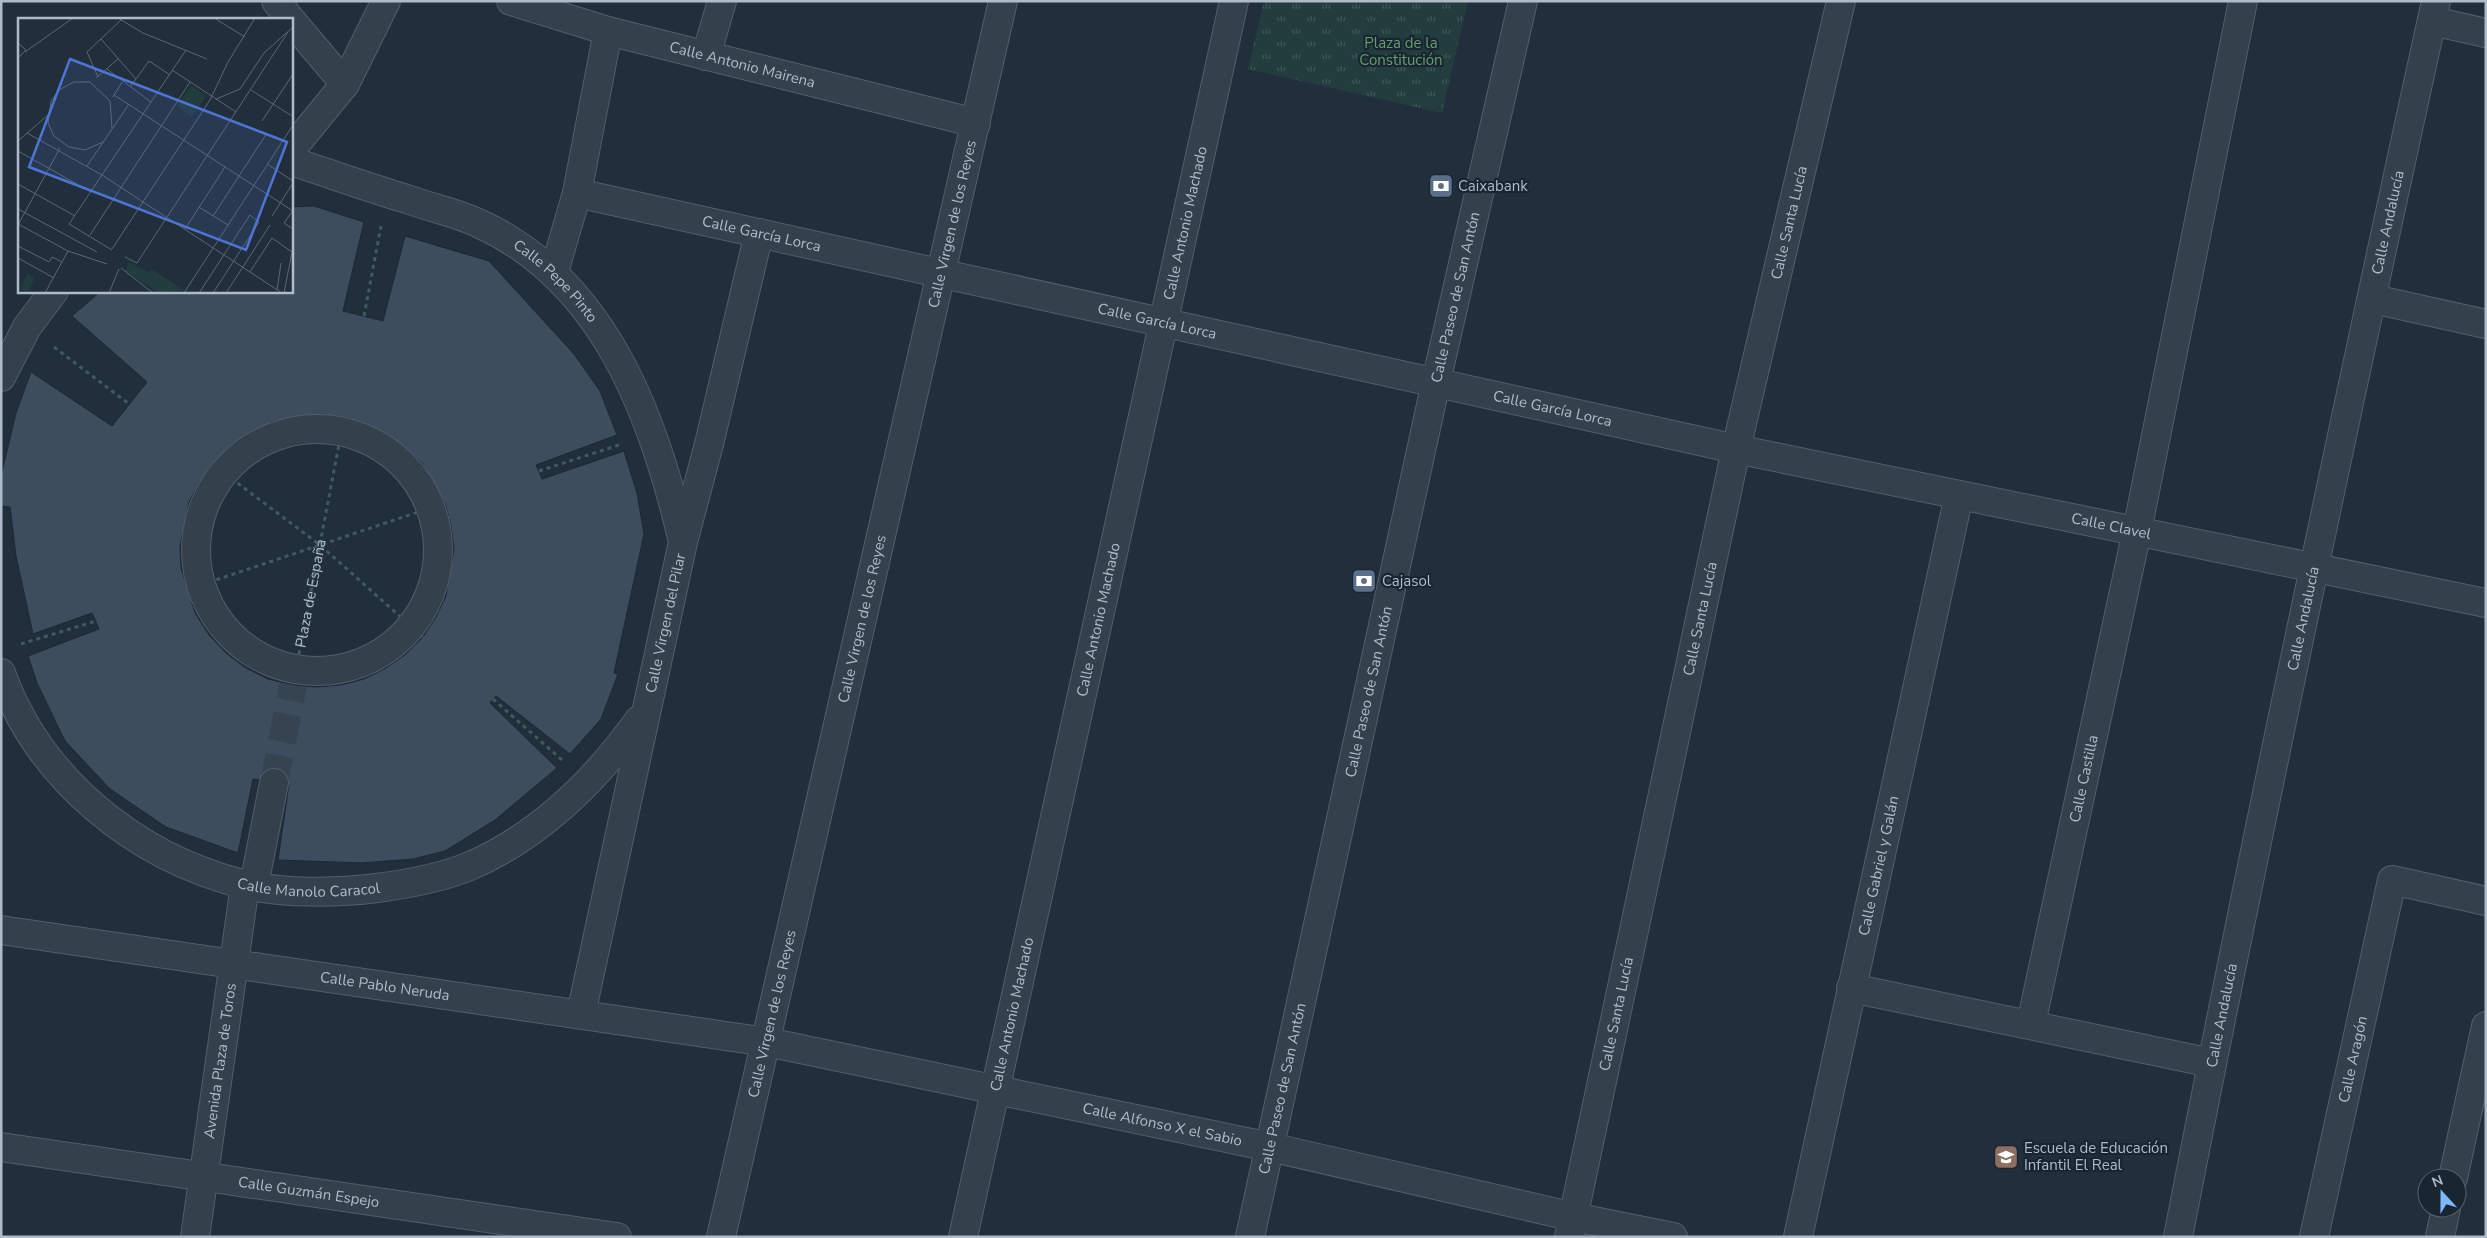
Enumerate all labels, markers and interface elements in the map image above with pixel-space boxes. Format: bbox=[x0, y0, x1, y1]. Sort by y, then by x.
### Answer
inset map bbox=[18, 18, 292, 292]
park label: Plaza de la Constitución bbox=[1359, 33, 1443, 70]
street label: Calle Antonio Mairena bbox=[667, 37, 817, 92]
street label: Calle Virgen de los Reyes bbox=[923, 138, 981, 310]
street label: Calle Antonio Machado bbox=[1159, 144, 1212, 302]
street label: Calle Santa Lucía bbox=[1766, 164, 1812, 281]
street label: Calle Andalucía bbox=[2367, 169, 2409, 276]
bank icon: Caixabank bbox=[1428, 173, 1454, 199]
place label: Caixabank bbox=[1458, 176, 1528, 196]
street label: Calle Paseo de San Antón bbox=[1426, 210, 1485, 385]
street label: Calle García Lorca bbox=[700, 211, 823, 257]
street label: Calle Pepe Pinto bbox=[510, 235, 602, 326]
street label: Calle García Lorca bbox=[1096, 298, 1218, 344]
street label: Calle García Lorca bbox=[1491, 386, 1614, 431]
street label: Calle Clavel bbox=[2070, 508, 2153, 544]
street label: Calle Virgen de los Reyes bbox=[833, 533, 891, 705]
street label: Plaza de España bbox=[290, 537, 331, 649]
street label: Calle Antonio Machado bbox=[1072, 541, 1125, 698]
street label: Calle Virgen del Pilar bbox=[641, 551, 690, 695]
street label: Calle Santa Lucía bbox=[1678, 560, 1722, 678]
street label: Calle Andalucía bbox=[2283, 565, 2324, 672]
bank icon: Cajasol bbox=[1351, 568, 1377, 594]
place label: Cajasol bbox=[1382, 571, 1432, 591]
street label: Calle Paseo de San Antón bbox=[1340, 604, 1397, 779]
street label: Calle Castilla bbox=[2065, 733, 2103, 824]
street label: Calle Gabriel y Galán bbox=[1854, 794, 1903, 937]
street label: Calle Manolo Caracol bbox=[235, 873, 382, 902]
street label: Calle Virgen de los Reyes bbox=[743, 928, 801, 1100]
street label: Calle Antonio Machado bbox=[985, 935, 1038, 1093]
street label: Calle Santa Lucía bbox=[1594, 955, 1638, 1073]
street label: Calle Andalucía bbox=[2202, 961, 2242, 1069]
street label: Calle Pablo Neruda bbox=[319, 967, 451, 1005]
street label: Avenida Plaza de Toros bbox=[199, 982, 241, 1140]
street label: Calle Paseo de San Antón bbox=[1254, 1001, 1311, 1176]
street label: Calle Aragón bbox=[2334, 1014, 2372, 1104]
street label: Calle Alfonso X el Sabio bbox=[1081, 1098, 1244, 1151]
place label: Escuela de Educación Infantil El Real bbox=[2024, 1138, 2168, 1175]
school or university icon: Escuela de Educación Infantil El Real bbox=[1993, 1144, 2019, 1170]
north arrow bbox=[2417, 1168, 2467, 1218]
text: N bbox=[2429, 1171, 2446, 1192]
street label: Calle Guzmán Espejo bbox=[237, 1172, 381, 1212]

